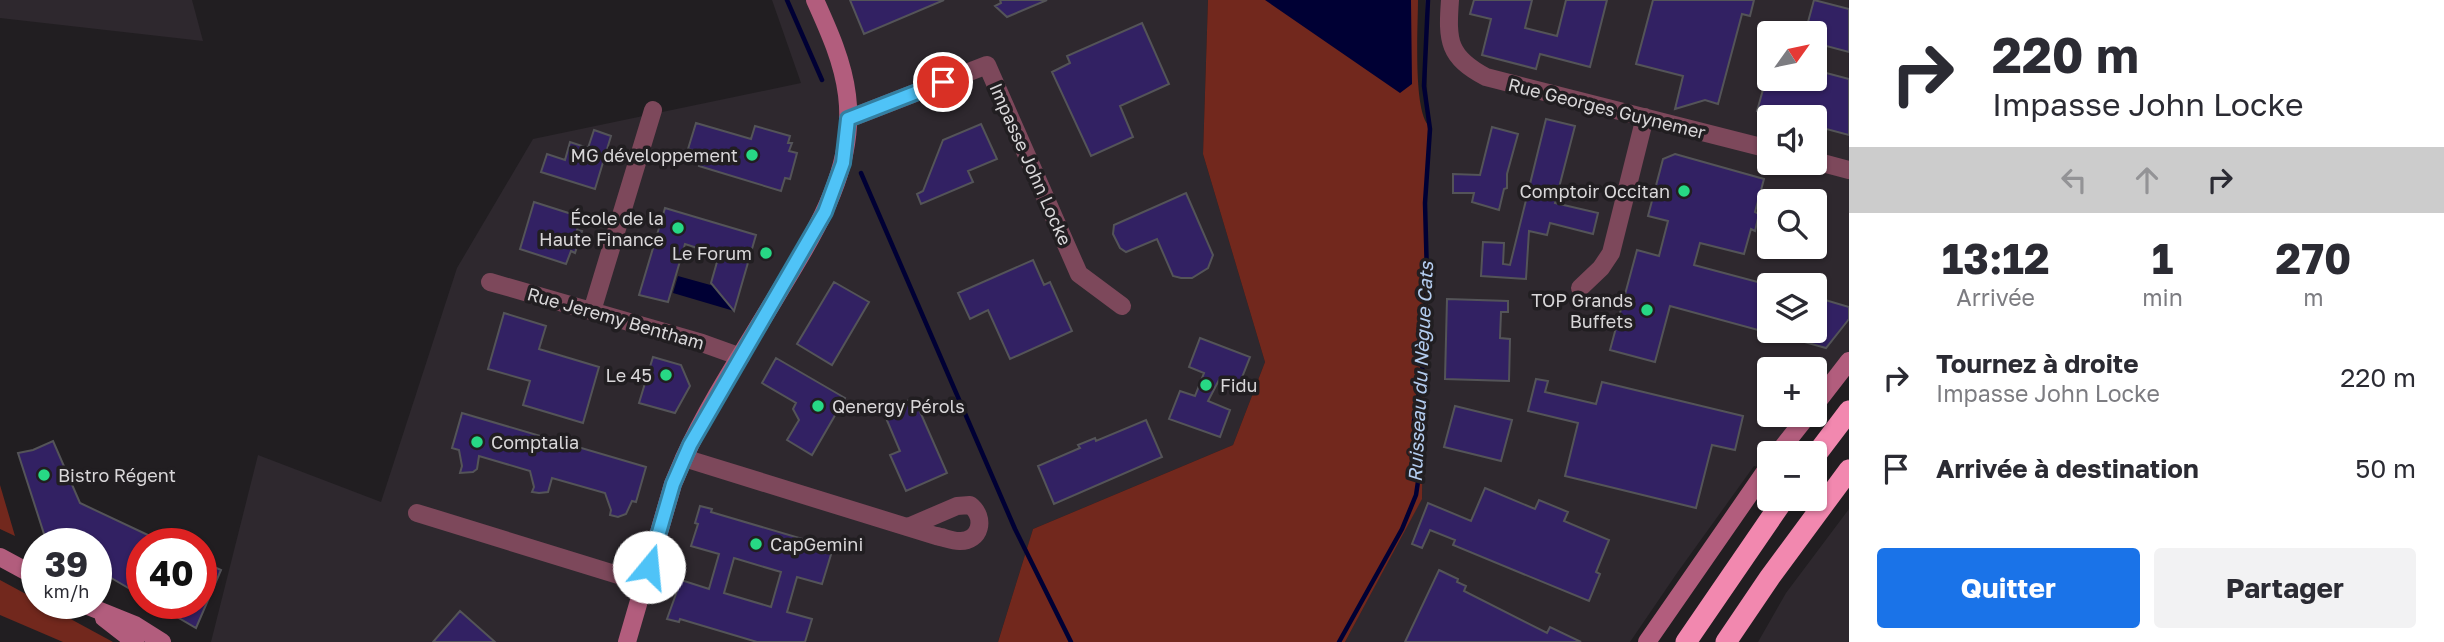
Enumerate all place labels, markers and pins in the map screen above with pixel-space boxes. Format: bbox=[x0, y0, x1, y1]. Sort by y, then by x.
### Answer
pin bbox=[913, 52, 973, 112]
place label: MG développement bbox=[571, 144, 738, 166]
marker: MG développement bbox=[744, 147, 760, 163]
place label: Comptoir Occitan bbox=[1519, 180, 1670, 202]
marker: Comptoir Occitan bbox=[1676, 183, 1692, 199]
place label: École de la Haute Finance bbox=[539, 207, 664, 250]
marker: École de la Haute Finance bbox=[670, 220, 686, 236]
place label: Le Forum bbox=[672, 242, 752, 264]
marker: Le Forum bbox=[758, 245, 774, 261]
place label: TOP Grands Buffets bbox=[1531, 289, 1633, 332]
marker: TOP Grands Buffets bbox=[1639, 302, 1655, 318]
place label: Le 45 bbox=[606, 364, 652, 386]
marker: Le 45 bbox=[658, 367, 674, 383]
place label: Fidu bbox=[1220, 374, 1258, 396]
marker: Fidu bbox=[1198, 377, 1214, 393]
place label: Qenergy Pérols bbox=[832, 395, 965, 417]
marker: Qenergy Pérols bbox=[810, 398, 826, 414]
place label: Comptalia bbox=[491, 431, 579, 453]
marker: Comptalia bbox=[469, 434, 485, 450]
place label: Bistro Régent bbox=[58, 464, 176, 486]
marker: Bistro Régent bbox=[36, 467, 52, 483]
place label: CapGemini bbox=[770, 533, 863, 555]
marker: CapGemini bbox=[748, 536, 764, 552]

